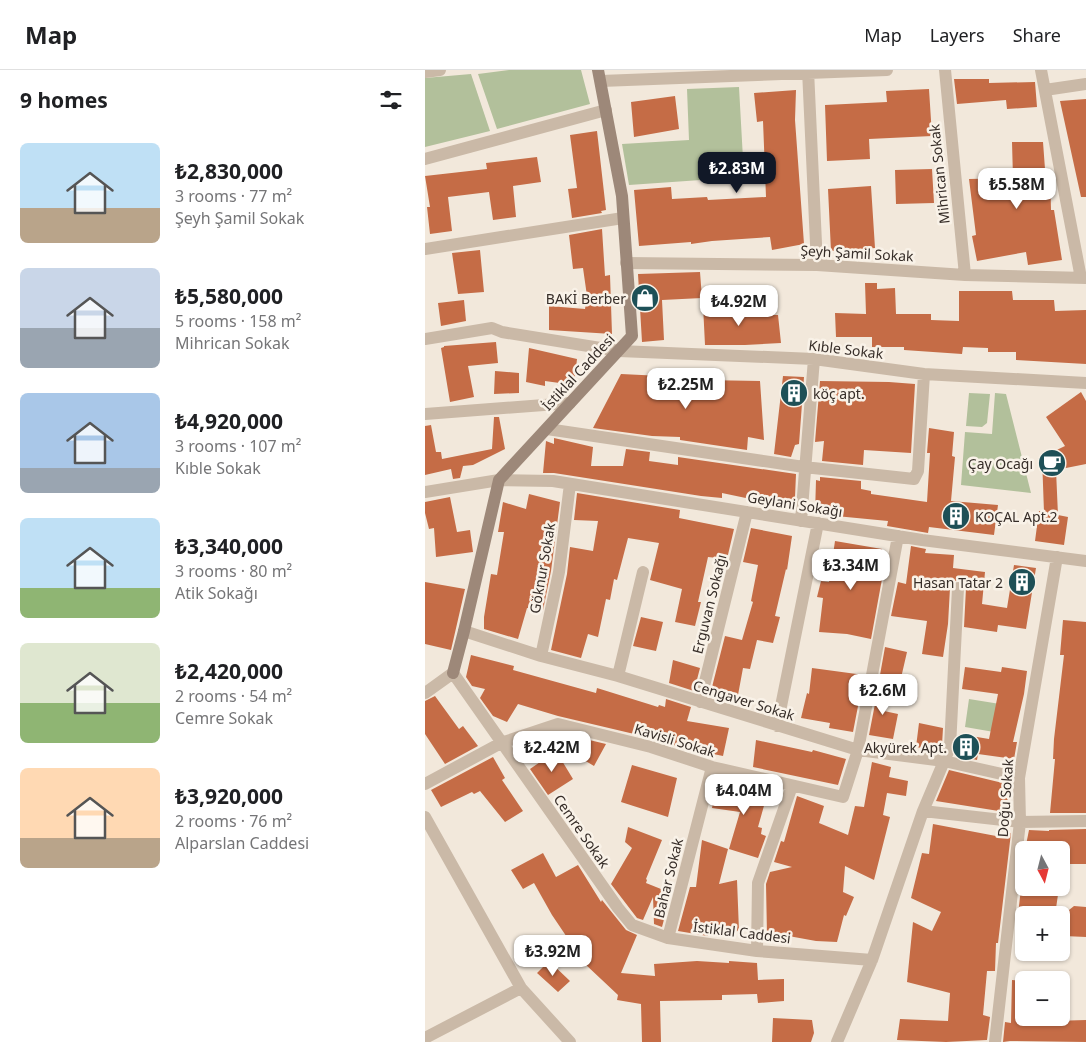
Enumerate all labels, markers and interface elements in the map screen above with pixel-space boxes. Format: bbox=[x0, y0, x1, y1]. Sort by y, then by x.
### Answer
text: Map bbox=[25, 18, 77, 51]
text: Map bbox=[864, 23, 902, 47]
text: Layers bbox=[930, 23, 985, 47]
text: Share bbox=[1013, 23, 1061, 47]
text: 9 homes bbox=[20, 86, 108, 114]
icon: filters bbox=[377, 86, 405, 114]
street label: Mihrican Sokak bbox=[924, 123, 954, 225]
pin: ₺2.83M bbox=[696, 152, 778, 194]
text: ₺2,830,000 bbox=[175, 157, 283, 185]
text: ₺2.83M bbox=[709, 157, 765, 179]
icon: home bbox=[60, 163, 120, 223]
pin: ₺5.58M bbox=[976, 168, 1058, 210]
text: ₺5.58M bbox=[989, 173, 1045, 195]
text: 3 rooms · 77 m² bbox=[175, 185, 292, 207]
text: Şeyh Şamil Sokak bbox=[175, 207, 304, 229]
street label: Şeyh Şamil Sokak bbox=[800, 241, 915, 265]
text: ₺5,580,000 bbox=[175, 282, 283, 310]
shop icon: BAKİ Berber bbox=[630, 283, 660, 313]
pin: ₺4.92M bbox=[698, 284, 780, 327]
icon: home bbox=[60, 288, 120, 348]
place label: BAKİ Berber bbox=[546, 289, 626, 308]
text: ₺4.92M bbox=[711, 290, 767, 312]
text: 5 rooms · 158 m² bbox=[175, 310, 301, 332]
street label: İstiklal Caddesi bbox=[537, 330, 619, 414]
text: Mihrican Sokak bbox=[175, 332, 290, 354]
street label: Kıble Sokak bbox=[808, 335, 885, 363]
pin: ₺2.25M bbox=[645, 368, 727, 410]
text: ₺2.25M bbox=[658, 373, 714, 395]
building icon: köç apt. bbox=[779, 378, 809, 408]
place label: köç apt. bbox=[813, 384, 865, 403]
text: ₺4,920,000 bbox=[175, 407, 283, 435]
icon: home bbox=[60, 413, 120, 473]
text: 3 rooms · 107 m² bbox=[175, 435, 301, 457]
cafe icon: Çay Ocağı bbox=[1037, 448, 1067, 478]
place label: Çay Ocağı bbox=[968, 454, 1033, 473]
text: Kıble Sokak bbox=[175, 457, 261, 479]
street label: Geylani Sokağı bbox=[746, 487, 844, 521]
building icon: KOÇAL Apt.2 bbox=[941, 501, 971, 531]
place label: KOÇAL Apt.2 bbox=[975, 507, 1057, 526]
street label: Göknur Sokak bbox=[525, 521, 559, 615]
text: ₺3,340,000 bbox=[175, 532, 283, 560]
icon: home bbox=[60, 538, 120, 598]
pin: ₺3.34M bbox=[810, 548, 892, 591]
street label: Erguvan Sokağı bbox=[687, 552, 731, 656]
text: ₺3.34M bbox=[823, 554, 879, 576]
text: 3 rooms · 80 m² bbox=[175, 560, 292, 582]
building icon: Hasan Tatar 2 bbox=[1007, 567, 1037, 597]
place label: Hasan Tatar 2 bbox=[913, 573, 1003, 592]
text: Atik Sokağı bbox=[175, 582, 258, 604]
text: ₺2,420,000 bbox=[175, 657, 283, 685]
icon: home bbox=[60, 663, 120, 723]
pin: ₺2.6M bbox=[848, 674, 918, 716]
street label: Cengaver Sokak bbox=[691, 676, 798, 725]
text: ₺2.6M bbox=[859, 679, 907, 701]
text: 2 rooms · 54 m² bbox=[175, 685, 292, 707]
text: Cemre Sokak bbox=[175, 707, 273, 729]
street label: Kavisli Sokak bbox=[632, 719, 718, 761]
pin: ₺2.42M bbox=[511, 730, 593, 773]
building icon: Akyürek Apt. bbox=[951, 732, 981, 762]
text: ₺2.42M bbox=[524, 736, 580, 758]
place label: Akyürek Apt. bbox=[864, 738, 947, 757]
street label: Doğu Sokak bbox=[993, 758, 1017, 838]
pin: ₺4.04M bbox=[703, 774, 785, 816]
text: ₺4.04M bbox=[716, 779, 772, 801]
text: ₺3,920,000 bbox=[175, 782, 283, 810]
icon: home bbox=[60, 788, 120, 848]
street label: Cemre Sokak bbox=[550, 790, 615, 872]
text: 2 rooms · 76 m² bbox=[175, 810, 292, 832]
text: Alparslan Caddesi bbox=[175, 832, 309, 854]
street label: Bahar Sokak bbox=[649, 835, 687, 920]
north arrow bbox=[1015, 841, 1070, 896]
map controls bbox=[1015, 841, 1070, 1026]
button: + bbox=[1015, 906, 1070, 961]
street label: İstiklal Caddesi bbox=[692, 917, 792, 947]
pin: ₺3.92M bbox=[512, 934, 594, 977]
text: ₺3.92M bbox=[525, 940, 581, 962]
button: − bbox=[1015, 971, 1070, 1026]

